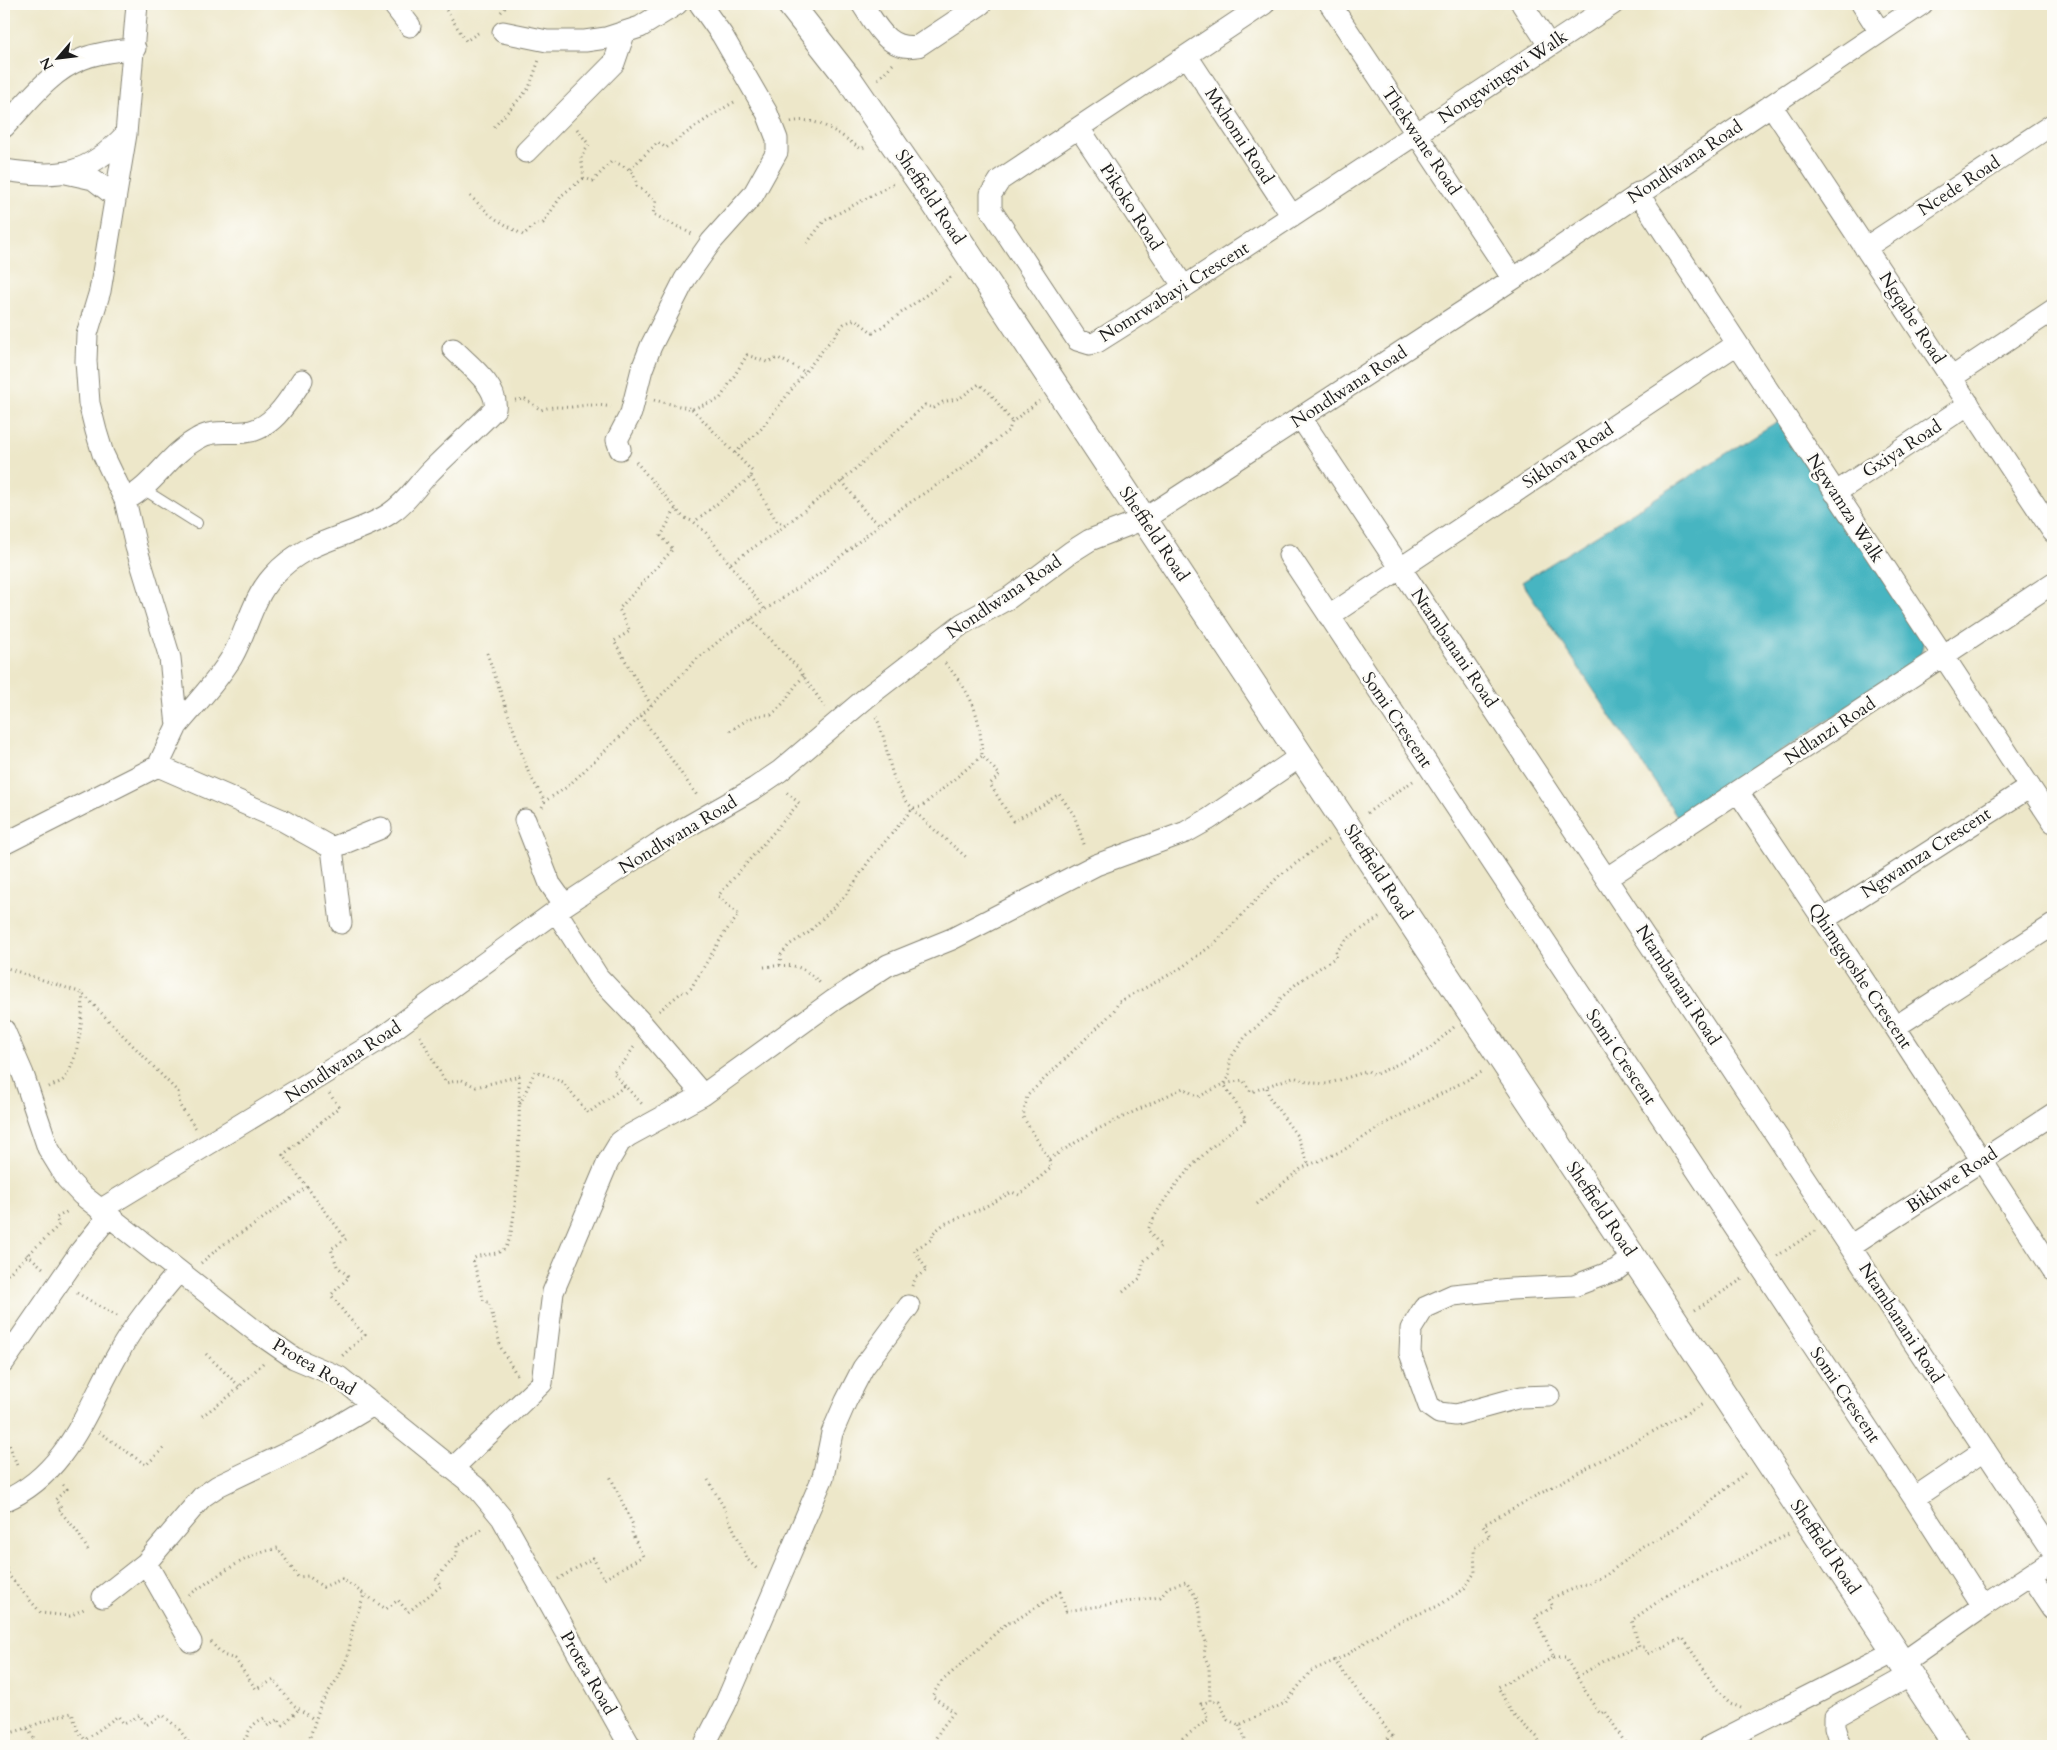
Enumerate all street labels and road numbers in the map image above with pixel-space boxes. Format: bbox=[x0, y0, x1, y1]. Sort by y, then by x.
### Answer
street label: Nongwingwi Walk bbox=[1433, 24, 1573, 130]
street label: Thekwane Road bbox=[1375, 82, 1467, 201]
street label: Mxhomi Road bbox=[1199, 83, 1280, 189]
street label: Nondlwana Road bbox=[1622, 114, 1748, 210]
street label: Sheffield Road bbox=[889, 145, 971, 250]
street label: Ncede Road bbox=[1913, 150, 2006, 222]
street label: Pikoko Road bbox=[1094, 159, 1169, 256]
street label: Nomrwabayi Crescent bbox=[1094, 235, 1254, 348]
street label: Ngqabe Road bbox=[1873, 267, 1951, 369]
street label: Nondlwana Road bbox=[1286, 340, 1412, 434]
street label: Gxiya Road bbox=[1857, 414, 1947, 484]
street label: Sikhova Road bbox=[1517, 417, 1619, 495]
street label: Ngwamza Walk bbox=[1800, 449, 1890, 568]
street label: Sheffield Road bbox=[1113, 482, 1195, 587]
street label: Nondlwana Road bbox=[941, 549, 1067, 645]
street label: Ntambanani Road bbox=[1405, 583, 1504, 713]
street label: Somi Crescent bbox=[1356, 667, 1438, 773]
street label: Ndlanzi Road bbox=[1779, 691, 1881, 771]
street label: Nondlwana Road bbox=[614, 790, 742, 880]
street label: Ngwamza Crescent bbox=[1856, 801, 1996, 904]
street label: Sheffield Road bbox=[1338, 819, 1418, 925]
street label: Qhimgqoshe Crescent bbox=[1802, 898, 1918, 1054]
street label: Ntambanani Road bbox=[1630, 920, 1727, 1051]
street label: Somi Crescent bbox=[1580, 1004, 1662, 1110]
street label: Nondlwana Road bbox=[280, 1015, 406, 1109]
street label: Bikhwe Road bbox=[1902, 1141, 2003, 1219]
street label: Sheffield Road bbox=[1560, 1157, 1642, 1262]
street label: Ntambanani Road bbox=[1853, 1258, 1950, 1389]
street label: Protea Road bbox=[268, 1332, 361, 1402]
street label: Somi Crescent bbox=[1804, 1342, 1886, 1448]
street label: Sheffield Road bbox=[1784, 1495, 1866, 1600]
street label: Protea Road bbox=[554, 1626, 622, 1720]

